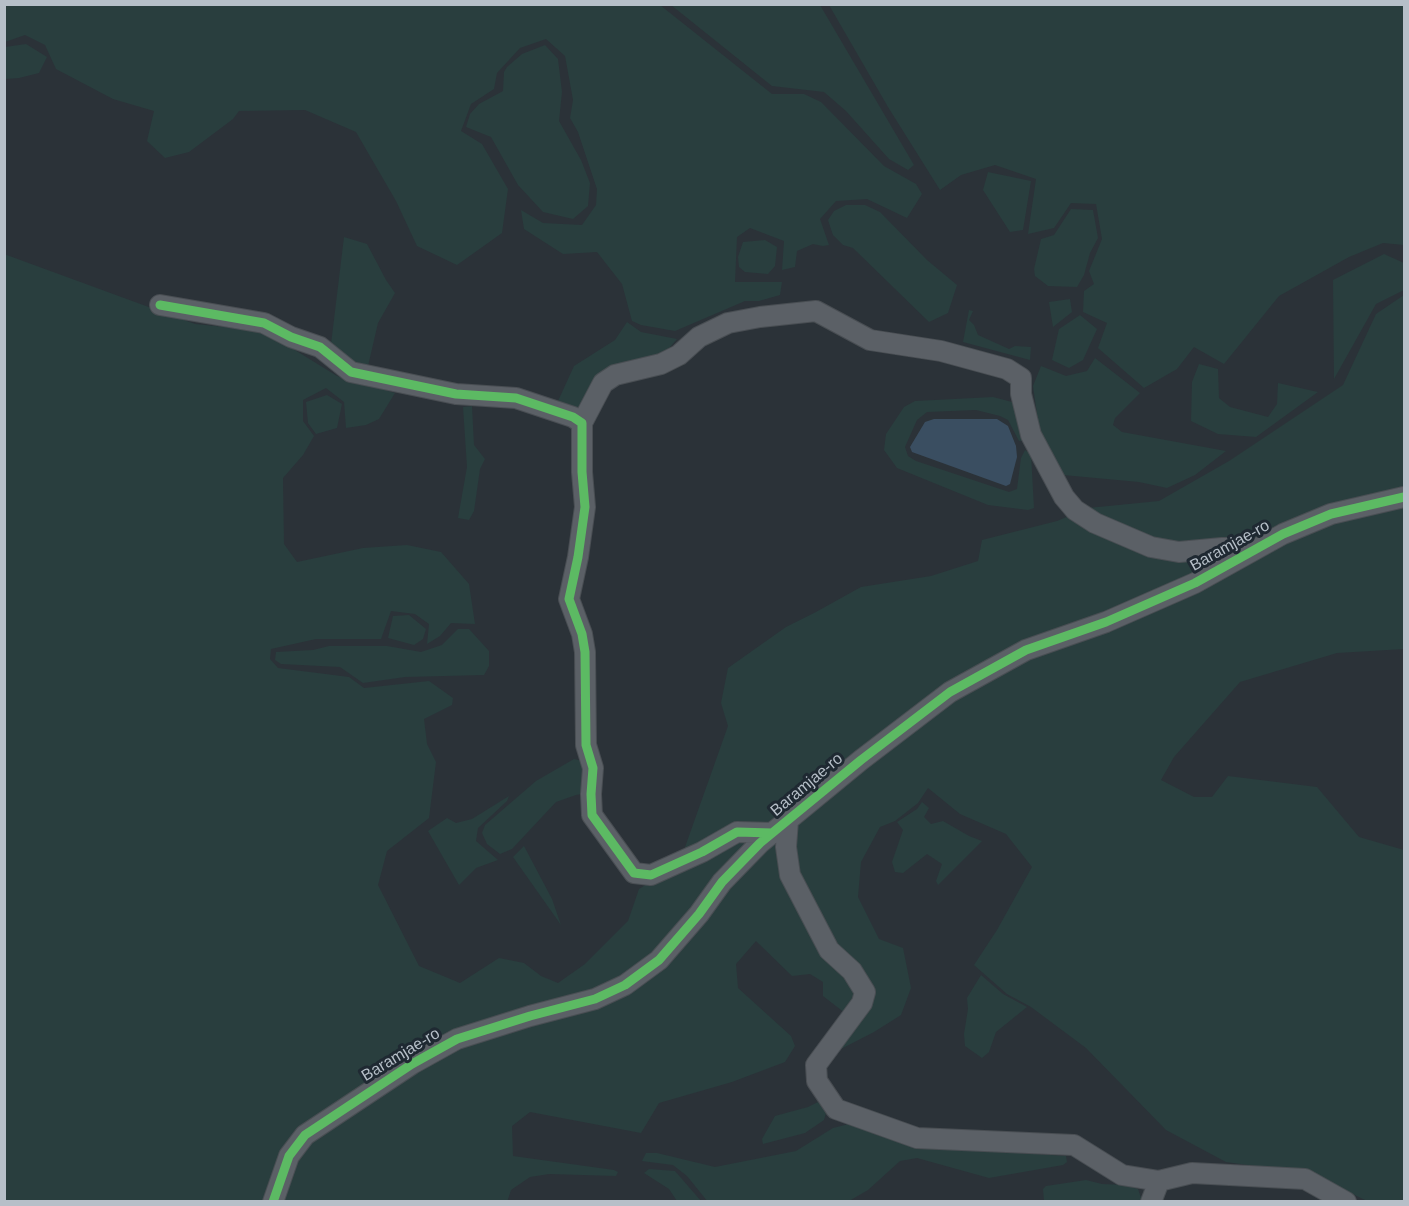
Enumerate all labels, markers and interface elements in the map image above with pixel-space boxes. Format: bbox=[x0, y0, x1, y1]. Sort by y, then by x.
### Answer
street label: Baramjae-ro bbox=[1187, 516, 1273, 576]
street label: Baramjae-ro bbox=[767, 749, 847, 821]
street label: Baramjae-ro bbox=[358, 1024, 444, 1086]

